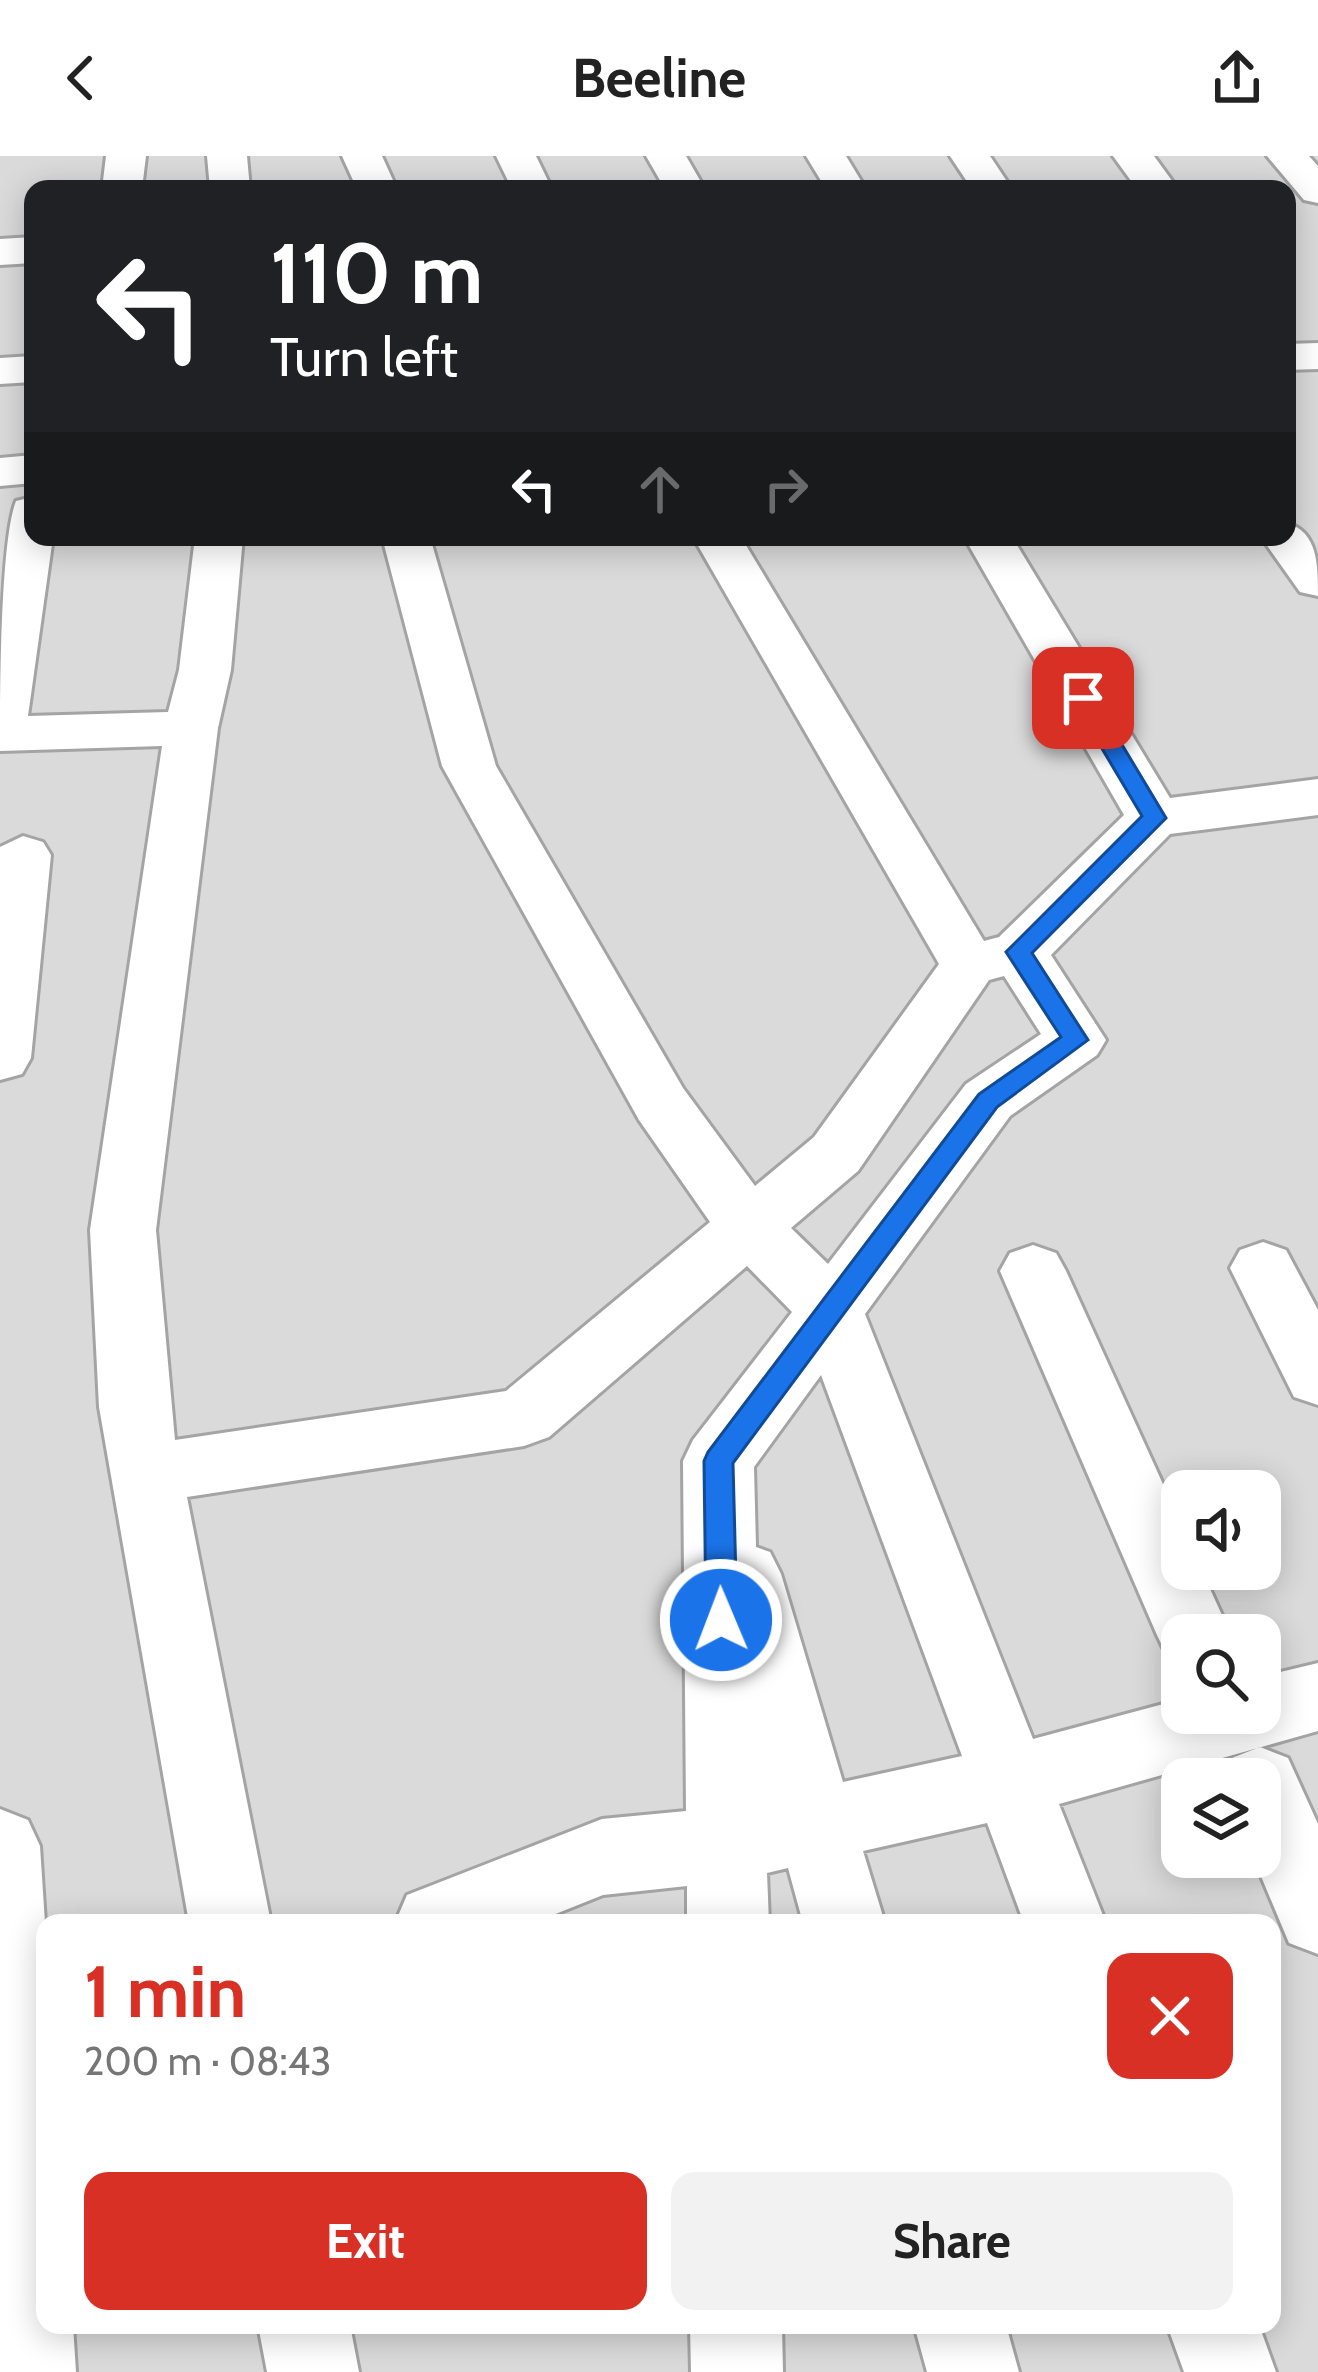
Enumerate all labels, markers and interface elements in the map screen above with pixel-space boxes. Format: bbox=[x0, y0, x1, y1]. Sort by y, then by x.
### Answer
icon: back bbox=[48, 45, 114, 111]
text: Beeline bbox=[572, 45, 746, 111]
icon: share bbox=[1204, 45, 1270, 111]
text: 110 m bbox=[270, 222, 483, 324]
icon: left bbox=[72, 228, 228, 384]
text: Turn left bbox=[270, 324, 458, 390]
icon: left bbox=[501, 456, 567, 522]
icon: ahead bbox=[627, 456, 693, 522]
icon: right bbox=[753, 456, 819, 522]
pin bbox=[1032, 647, 1134, 749]
icon: arrive bbox=[1050, 665, 1116, 731]
map controls bbox=[1161, 1470, 1281, 1878]
button: sound bbox=[1161, 1470, 1281, 1590]
position arrow bbox=[658, 1557, 784, 1683]
button: search bbox=[1161, 1614, 1281, 1734]
button: layers bbox=[1161, 1758, 1281, 1878]
text: 1 min bbox=[84, 1948, 246, 2035]
button: close bbox=[1107, 1953, 1233, 2079]
text: 200 m · 08:43 bbox=[84, 2037, 331, 2085]
button: Exit bbox=[84, 2172, 647, 2310]
button: Share bbox=[671, 2172, 1233, 2310]

